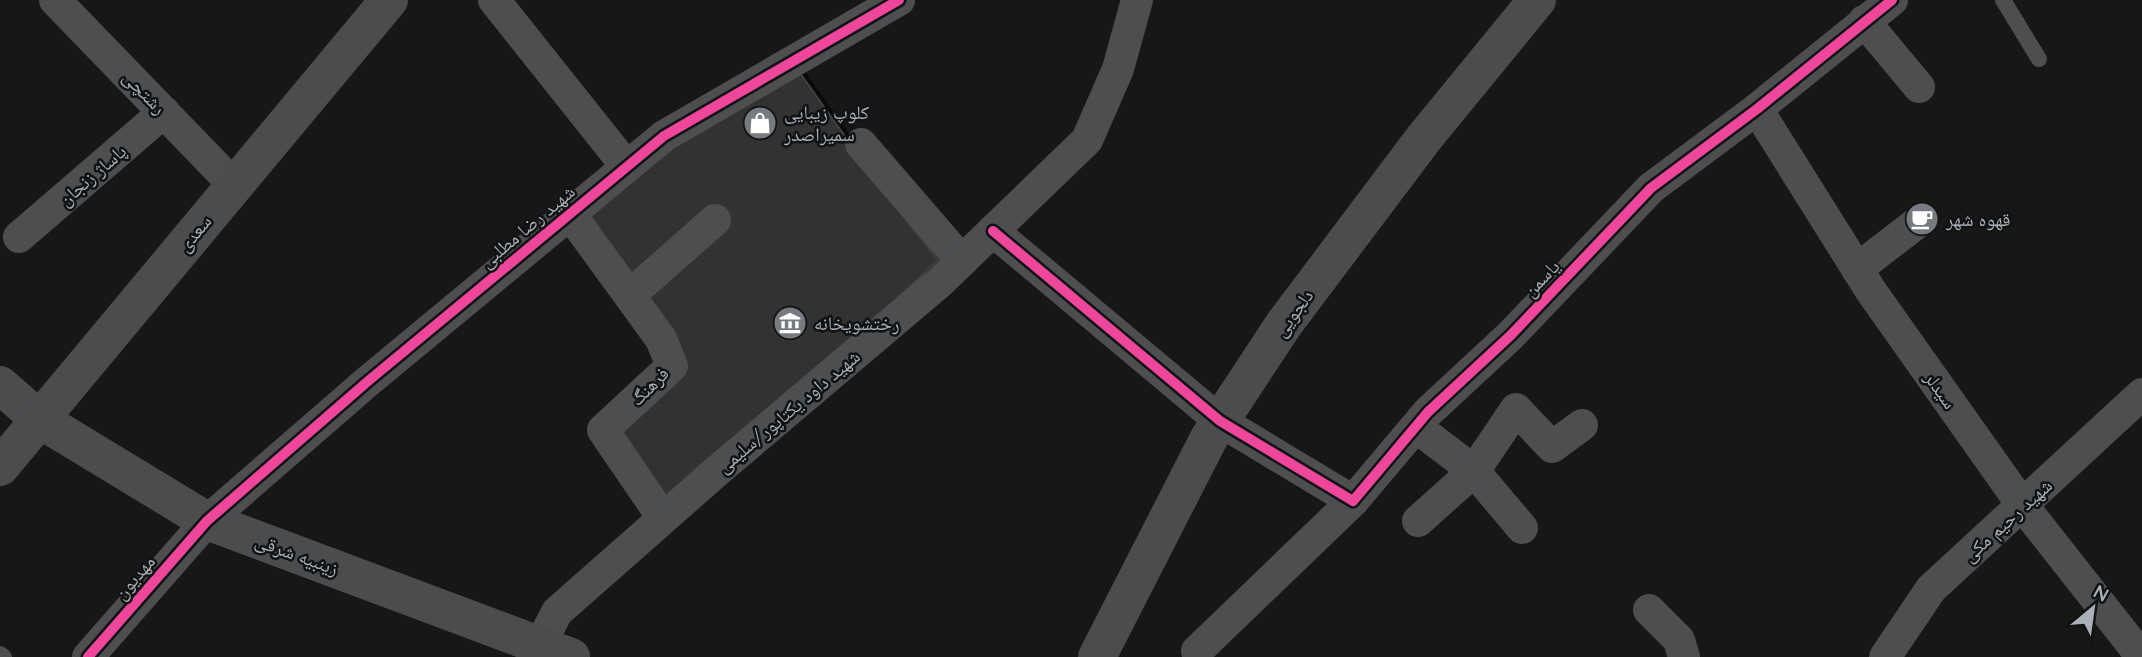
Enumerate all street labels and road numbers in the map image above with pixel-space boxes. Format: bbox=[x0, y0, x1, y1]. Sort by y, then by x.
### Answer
street label: رشتچی bbox=[118, 65, 172, 119]
street label: پاساژ زنجان bbox=[53, 139, 131, 211]
street label: شهید رضا مطلبی bbox=[475, 179, 579, 273]
street label: سعدی bbox=[172, 210, 216, 256]
street label: یاسمن bbox=[1518, 254, 1565, 302]
street label: دلجویی bbox=[1268, 284, 1318, 341]
street label: شهید داود یکتاپور/سلیمی bbox=[712, 344, 865, 478]
street label: فرهنگ bbox=[624, 361, 674, 411]
street label: سیدلر bbox=[1919, 366, 1962, 413]
street label: شهید رحیم مکی bbox=[1957, 473, 2058, 567]
street label: زینبیه شرقی bbox=[252, 528, 342, 580]
street label: مهدیون bbox=[108, 550, 160, 604]

